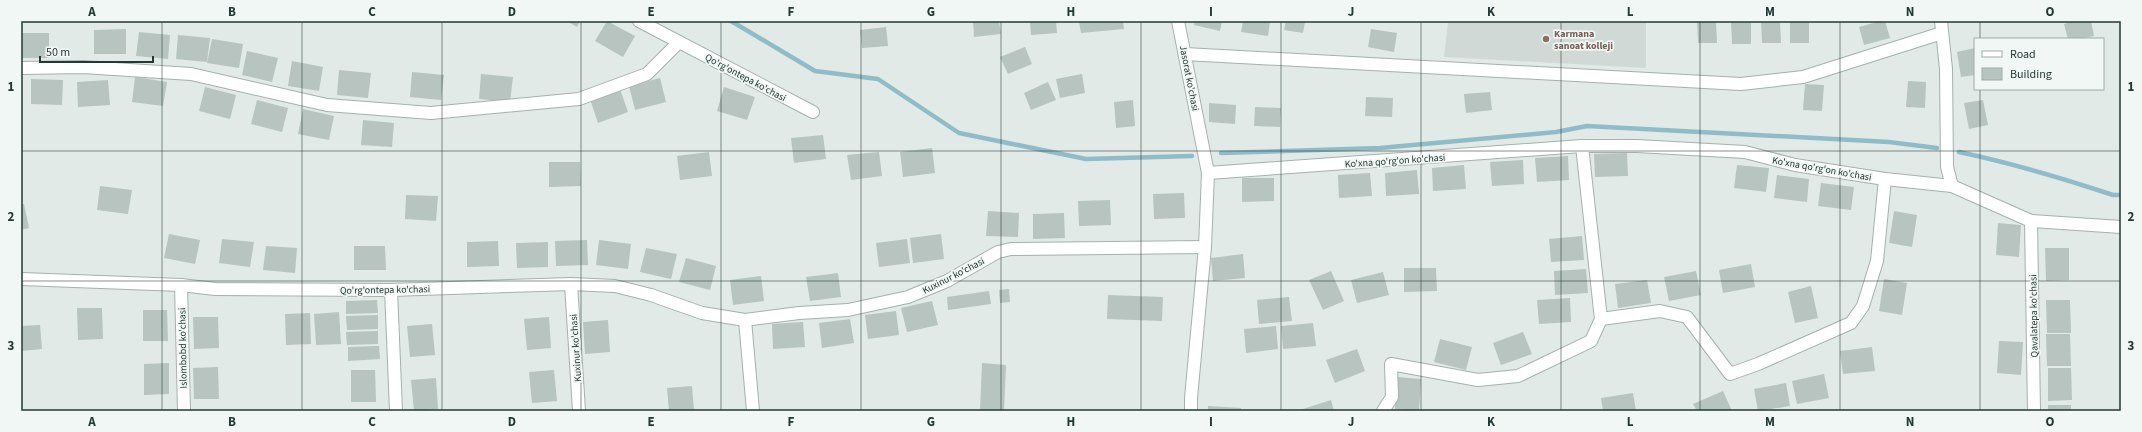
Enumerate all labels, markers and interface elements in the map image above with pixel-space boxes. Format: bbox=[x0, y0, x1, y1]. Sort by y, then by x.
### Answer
text: A bbox=[87, 3, 96, 21]
text: B bbox=[228, 3, 236, 21]
text: C bbox=[368, 3, 376, 21]
text: D bbox=[508, 3, 516, 21]
text: E bbox=[647, 3, 655, 21]
text: F bbox=[788, 3, 795, 21]
text: G bbox=[927, 3, 935, 21]
text: H bbox=[1067, 3, 1075, 21]
text: I bbox=[1209, 3, 1213, 21]
text: J bbox=[1348, 3, 1354, 21]
text: K bbox=[1487, 3, 1496, 21]
text: L bbox=[1627, 3, 1634, 21]
text: M bbox=[1765, 3, 1775, 21]
text: N bbox=[1906, 3, 1914, 21]
text: O bbox=[2046, 3, 2055, 21]
place label: Karmana sanoat kolleji bbox=[1554, 27, 1613, 53]
marker: Karmana sanoat kolleji bbox=[1541, 34, 1551, 44]
scale bar bbox=[40, 38, 153, 64]
legend bbox=[1974, 38, 2104, 90]
text: 50 m bbox=[46, 44, 70, 61]
street label: Jasorat ko'chasi bbox=[1176, 44, 1202, 112]
text: Road bbox=[2010, 46, 2036, 63]
street label: Qo'rg'ontepa ko'chasi bbox=[702, 51, 789, 105]
text: Building bbox=[2010, 66, 2052, 83]
text: 1 bbox=[8, 78, 15, 96]
text: 1 bbox=[2128, 78, 2135, 96]
street label: Ko'xna qo'rg'on ko'chasi bbox=[1344, 150, 1446, 171]
street label: Ko'xna qo'rg'on ko'chasi bbox=[1771, 153, 1873, 185]
text: 2 bbox=[8, 208, 15, 226]
text: 2 bbox=[2128, 208, 2135, 226]
street label: Kuxinur ko'chasi bbox=[920, 254, 987, 298]
street label: Qavalatepa ko'chasi bbox=[2026, 274, 2042, 358]
street label: Qo'rg'ontepa ko'chasi bbox=[340, 282, 430, 298]
street label: Islombobd ko'chasi bbox=[175, 307, 191, 389]
street label: Kuxinur ko'chasi bbox=[567, 313, 585, 382]
text: 3 bbox=[8, 337, 15, 355]
text: 3 bbox=[2128, 337, 2135, 355]
text: A bbox=[87, 413, 96, 431]
text: B bbox=[228, 413, 236, 431]
text: C bbox=[368, 413, 376, 431]
text: D bbox=[508, 413, 516, 431]
text: E bbox=[647, 413, 655, 431]
text: F bbox=[788, 413, 795, 431]
text: G bbox=[927, 413, 935, 431]
text: H bbox=[1067, 413, 1075, 431]
text: I bbox=[1209, 413, 1213, 431]
text: J bbox=[1348, 413, 1354, 431]
text: K bbox=[1487, 413, 1496, 431]
text: L bbox=[1627, 413, 1634, 431]
text: M bbox=[1765, 413, 1775, 431]
text: N bbox=[1906, 413, 1914, 431]
text: O bbox=[2046, 413, 2055, 431]

